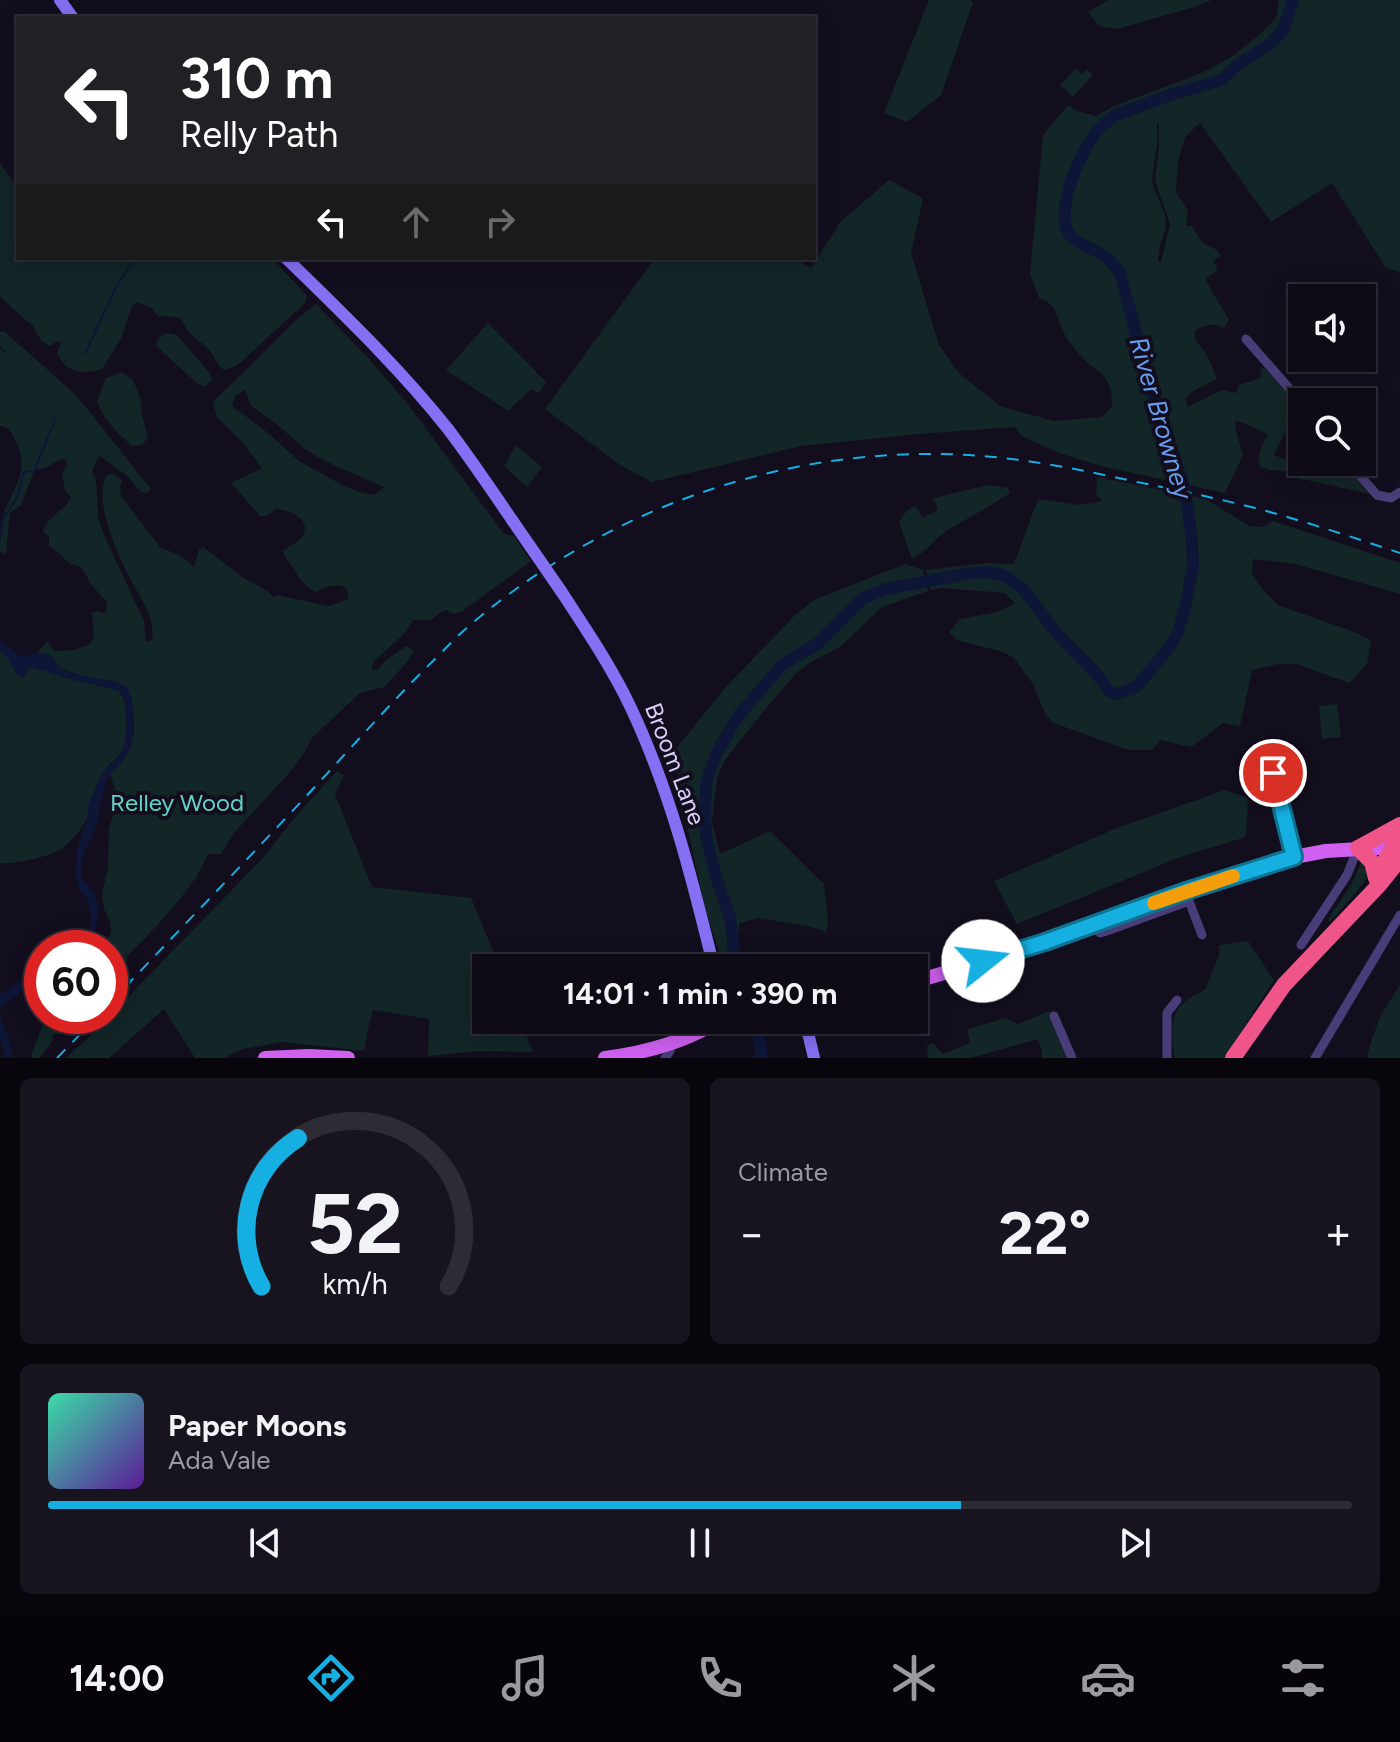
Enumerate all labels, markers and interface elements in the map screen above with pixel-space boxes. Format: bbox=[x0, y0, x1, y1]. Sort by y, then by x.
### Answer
text: 310 m bbox=[180, 45, 333, 112]
icon: left bbox=[48, 48, 152, 152]
text: Relly Path bbox=[180, 113, 338, 156]
icon: left bbox=[310, 200, 354, 244]
icon: ahead bbox=[394, 200, 438, 244]
icon: right bbox=[478, 200, 522, 244]
map controls bbox=[1288, 284, 1376, 476]
button: sound bbox=[1288, 284, 1376, 372]
water label: River Browney bbox=[1123, 333, 1200, 504]
button: search bbox=[1288, 388, 1376, 476]
street label: Broom Lane bbox=[639, 699, 712, 829]
pin bbox=[1239, 739, 1307, 807]
icon: arrive bbox=[1251, 751, 1295, 795]
park label: Relley Wood bbox=[110, 788, 244, 817]
position arrow bbox=[941, 919, 1025, 1003]
speed limit sign: 60 bbox=[24, 930, 128, 1034]
text: 14:01 · 1 min · 390 m bbox=[563, 975, 837, 1012]
text: Climate bbox=[738, 1156, 828, 1188]
text: 52 bbox=[307, 1174, 403, 1274]
text: 22° bbox=[999, 1197, 1091, 1269]
text: − bbox=[738, 1207, 765, 1260]
text: + bbox=[1325, 1207, 1352, 1260]
text: km/h bbox=[322, 1267, 388, 1301]
text: Paper Moons bbox=[168, 1407, 347, 1444]
text: Ada Vale bbox=[168, 1444, 271, 1476]
icon: previous bbox=[243, 1521, 287, 1565]
icon: pause bbox=[678, 1521, 722, 1565]
icon: next bbox=[1113, 1521, 1157, 1565]
icon: directions bbox=[303, 1650, 359, 1706]
icon: music bbox=[497, 1650, 553, 1706]
icon: phone bbox=[692, 1650, 748, 1706]
icon: climate bbox=[886, 1650, 942, 1706]
icon: car bbox=[1080, 1650, 1136, 1706]
icon: filters bbox=[1275, 1650, 1331, 1706]
text: 14:00 bbox=[69, 1657, 165, 1700]

